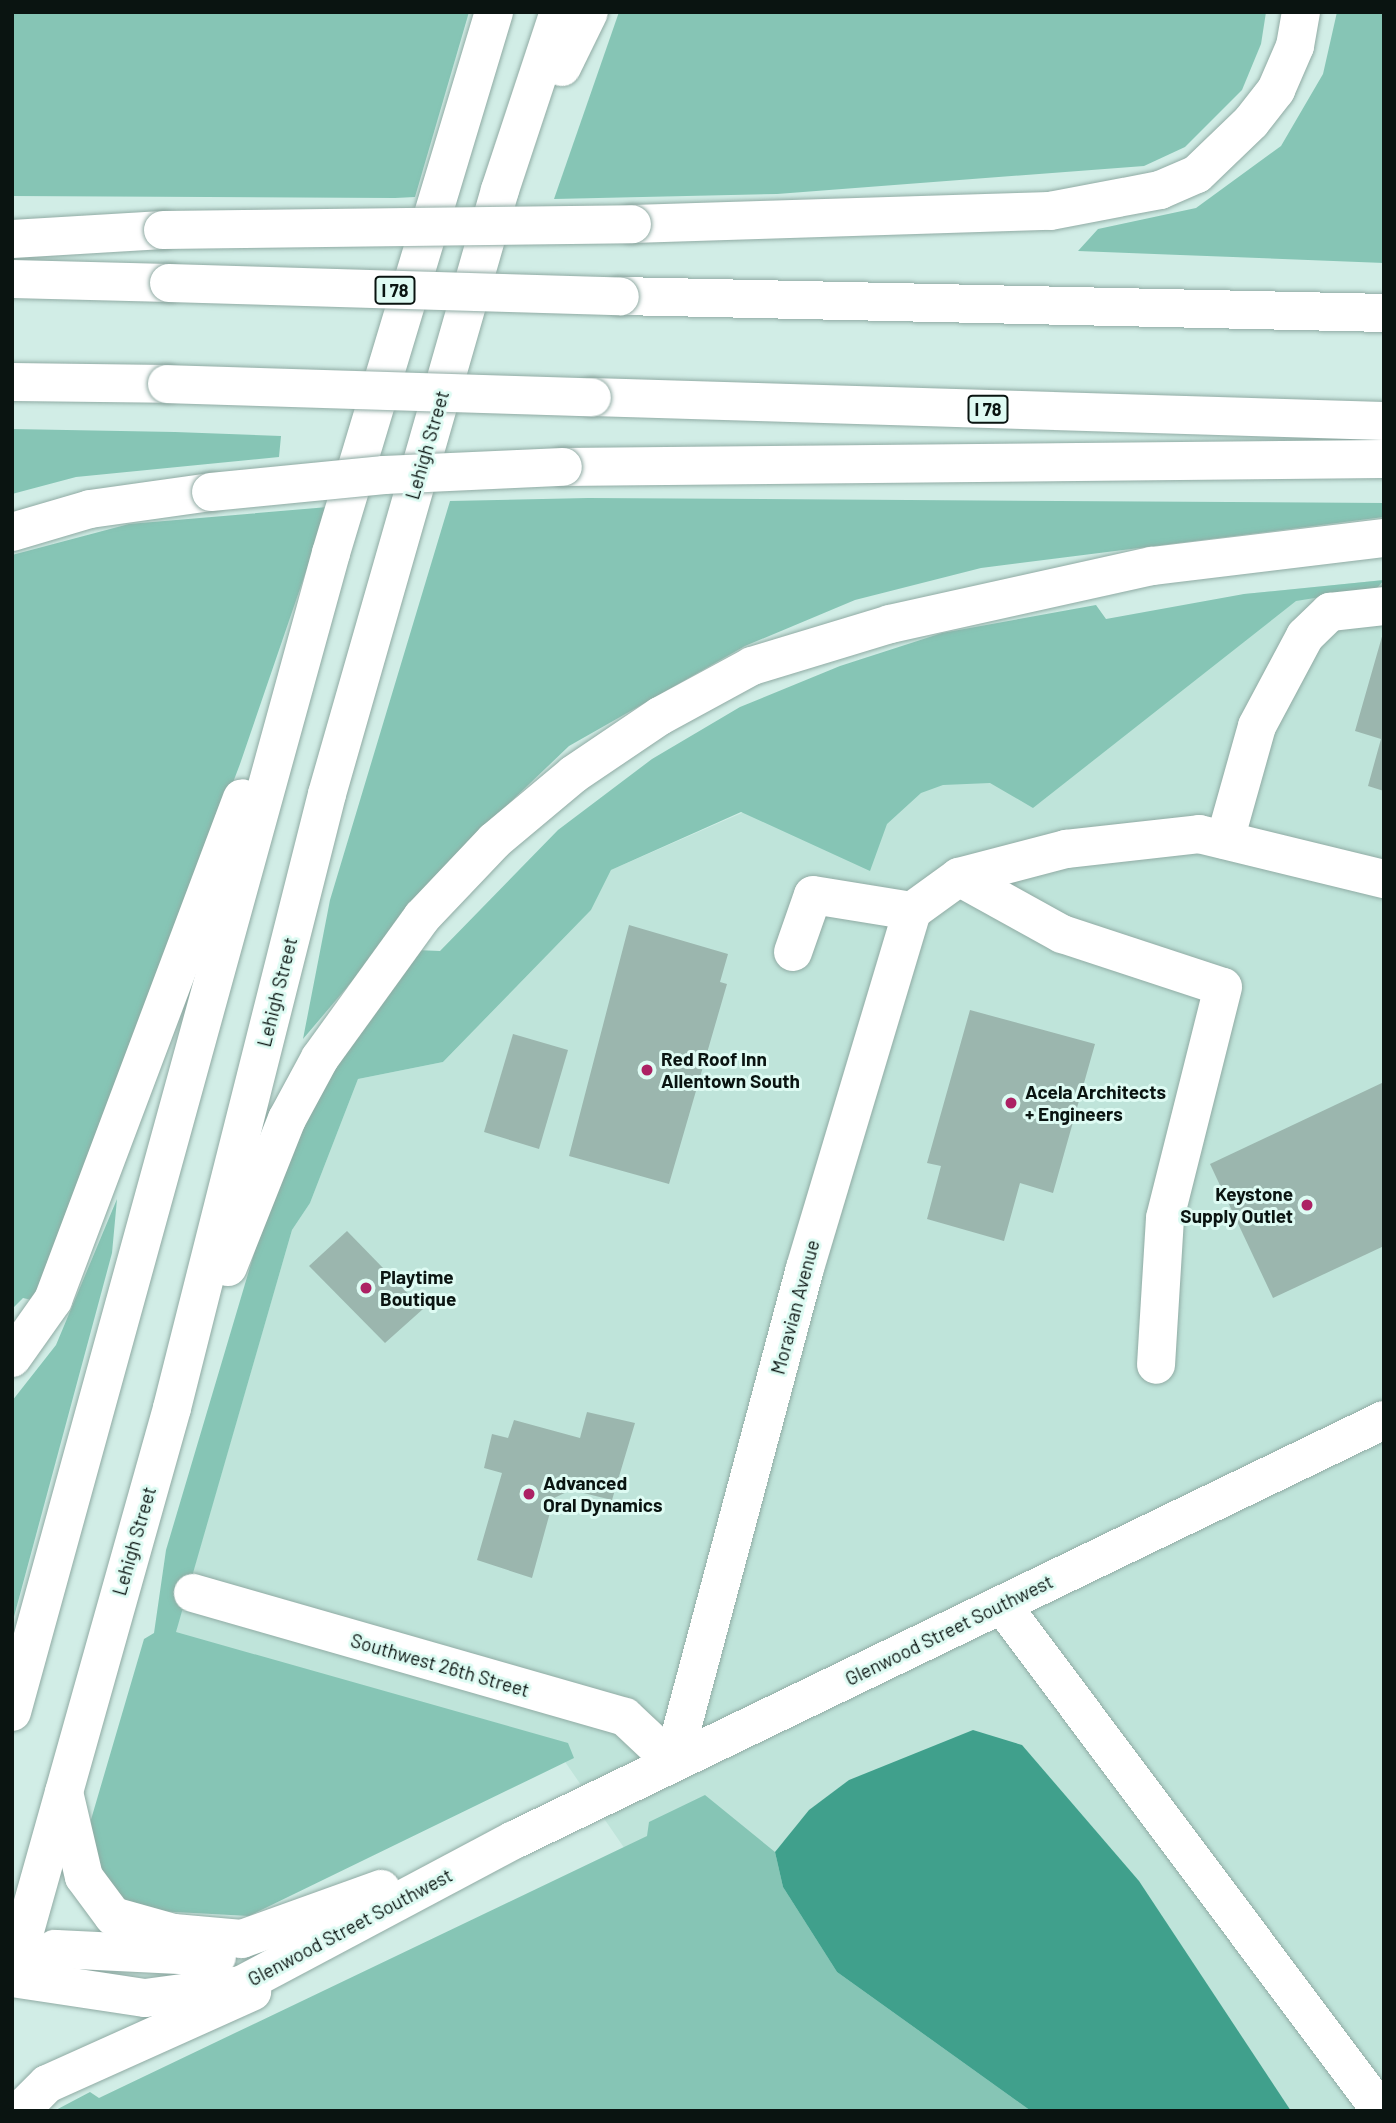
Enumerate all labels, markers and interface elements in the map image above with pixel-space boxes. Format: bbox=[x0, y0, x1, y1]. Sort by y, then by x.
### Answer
road number: I 78 bbox=[374, 276, 416, 304]
street label: Lehigh Street bbox=[401, 388, 453, 502]
road number: I 78 bbox=[967, 394, 1009, 424]
street label: Lehigh Street bbox=[252, 935, 302, 1049]
place label: Red Roof Inn Allentown South bbox=[661, 1048, 800, 1092]
marker: Red Roof Inn Allentown South bbox=[639, 1062, 655, 1078]
place label: Acela Architects + Engineers bbox=[1025, 1081, 1166, 1125]
marker: Acela Architects + Engineers bbox=[1003, 1095, 1019, 1111]
place label: Keystone Supply Outlet bbox=[1180, 1183, 1293, 1227]
marker: Keystone Supply Outlet bbox=[1299, 1197, 1315, 1213]
street label: Moravian Avenue bbox=[766, 1237, 824, 1377]
place label: Playtime Boutique bbox=[380, 1266, 456, 1310]
marker: Playtime Boutique bbox=[358, 1280, 374, 1296]
place label: Advanced Oral Dynamics bbox=[543, 1472, 663, 1516]
street label: Lehigh Street bbox=[108, 1484, 160, 1598]
marker: Advanced Oral Dynamics bbox=[521, 1486, 537, 1502]
street label: Glenwood Street Southwest bbox=[841, 1570, 1057, 1690]
street label: Southwest 26th Street bbox=[348, 1629, 532, 1701]
street label: Glenwood Street Southwest bbox=[244, 1863, 456, 1991]

